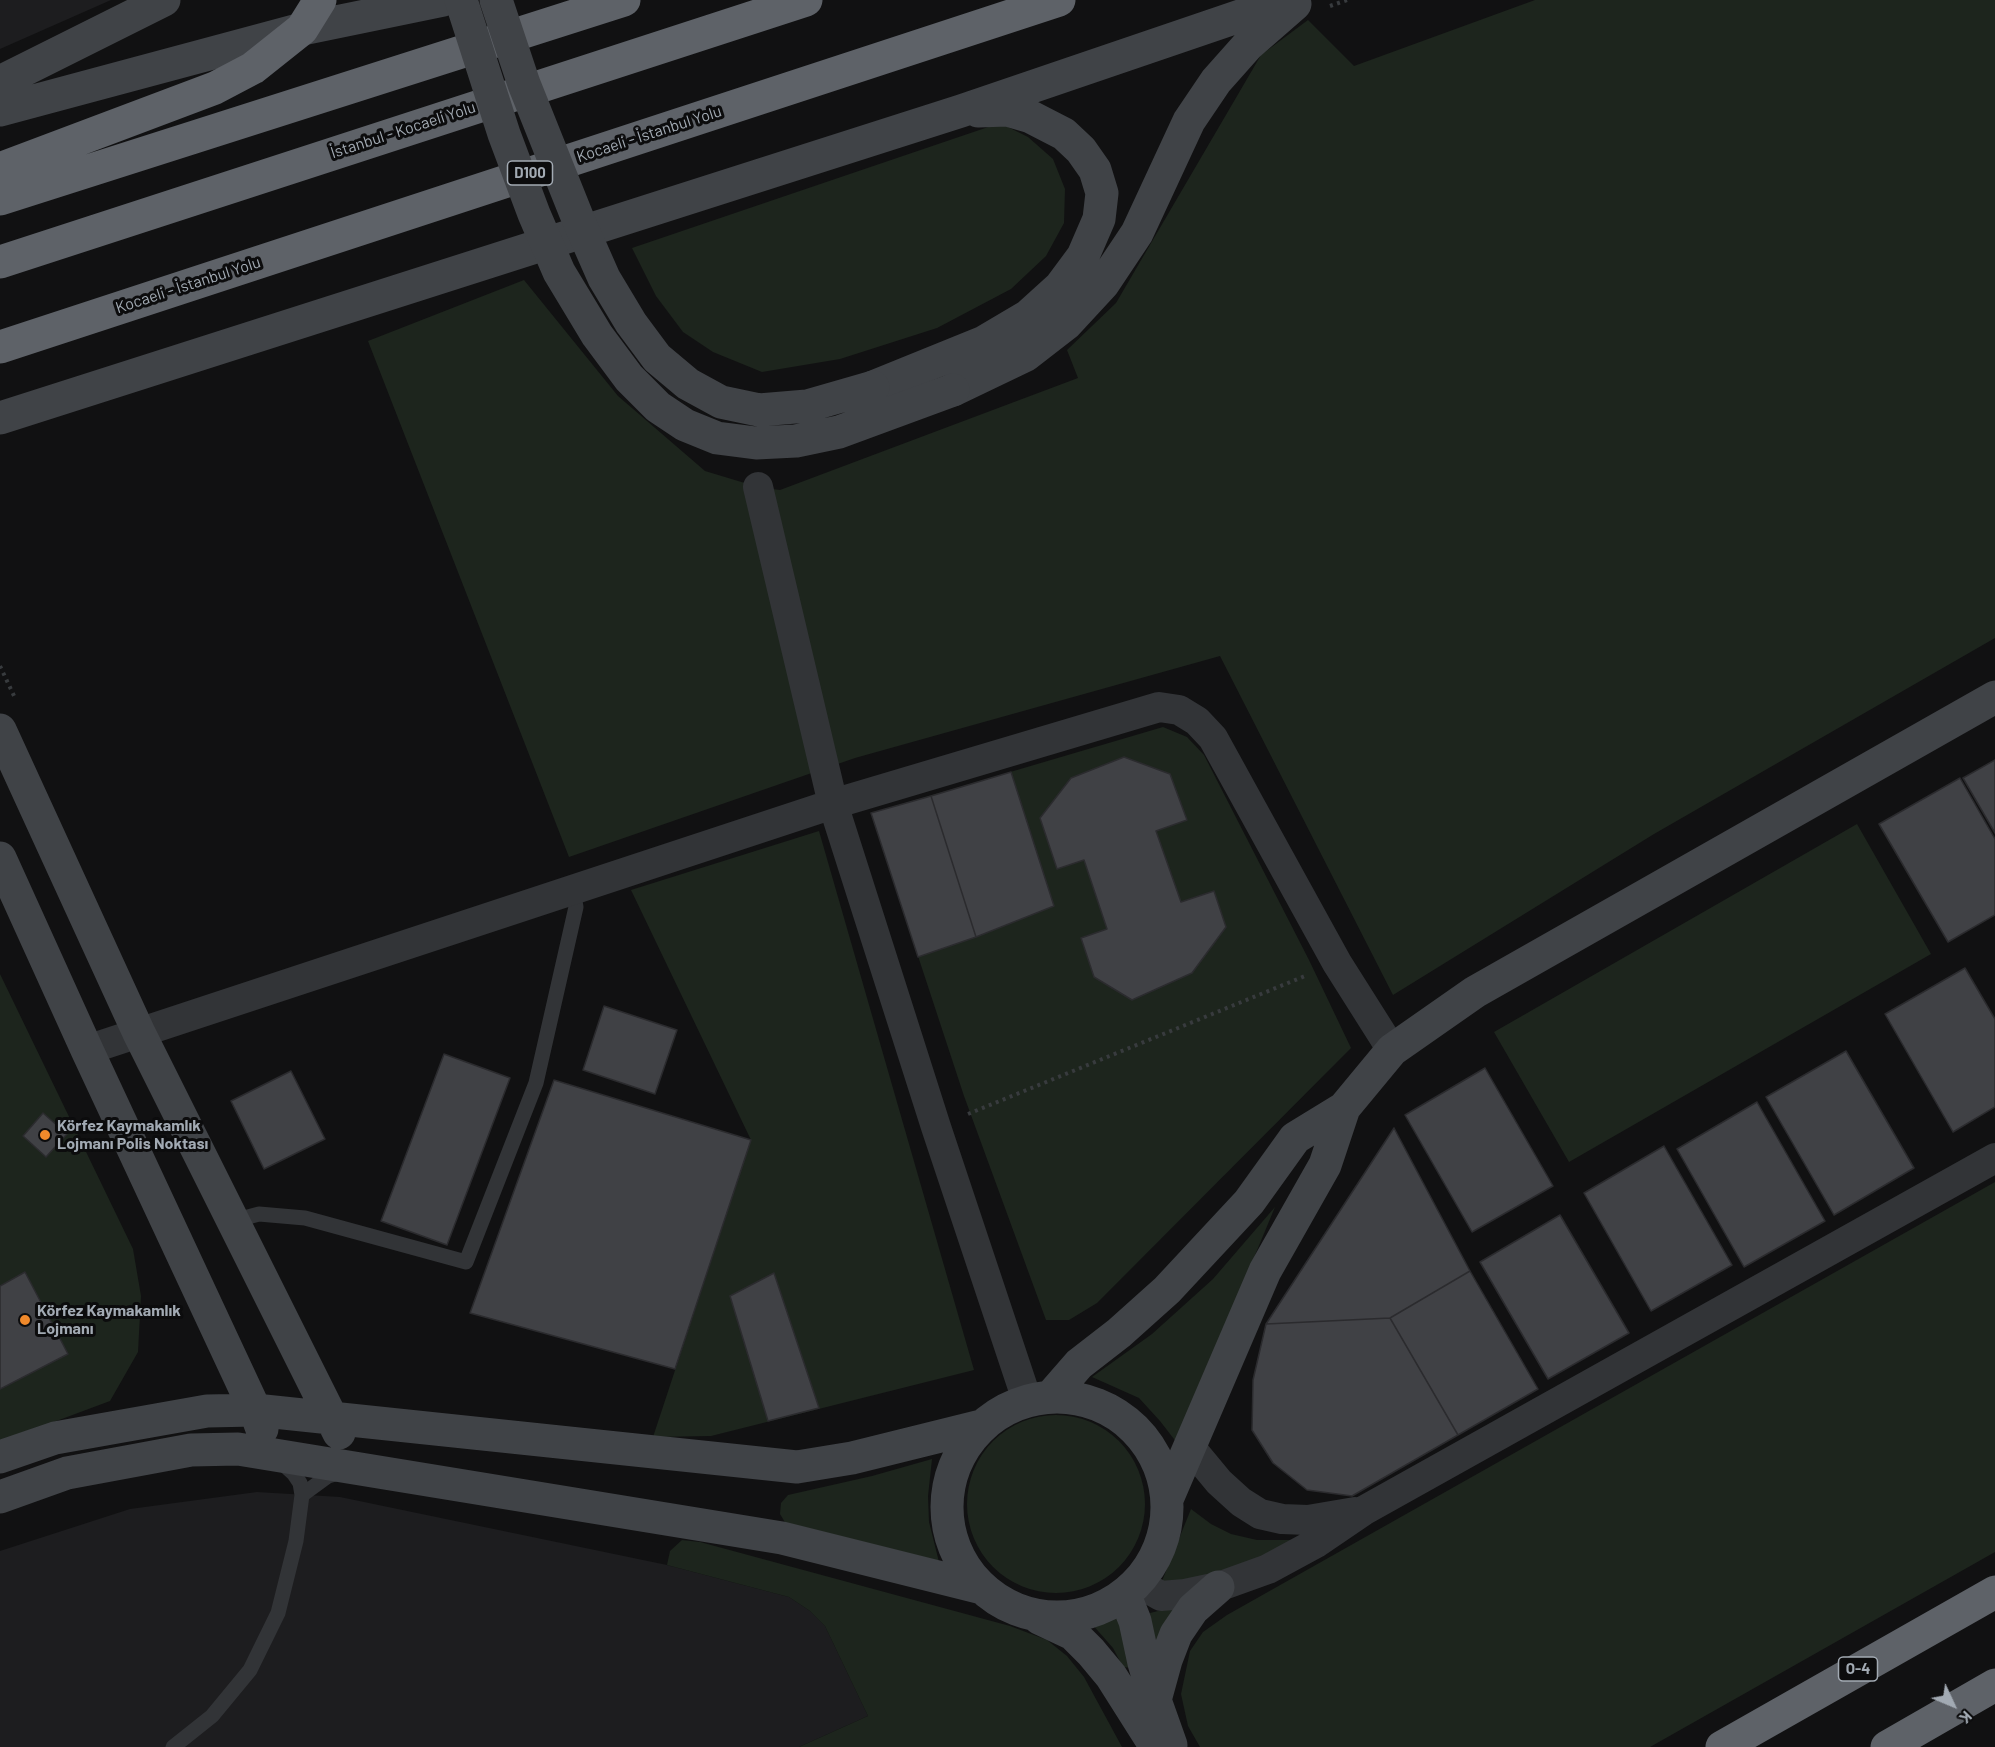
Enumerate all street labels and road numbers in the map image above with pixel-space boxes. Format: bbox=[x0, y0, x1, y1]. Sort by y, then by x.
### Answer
street label: İstanbul - Kocaeli Yolu bbox=[328, 97, 478, 163]
street label: Kocaeli - İstanbul Yolu bbox=[574, 101, 724, 167]
road number: D100 bbox=[508, 161, 552, 185]
street label: Kocaeli - İstanbul Yolu bbox=[113, 252, 263, 318]
road number: O-4 bbox=[1838, 1657, 1878, 1681]

